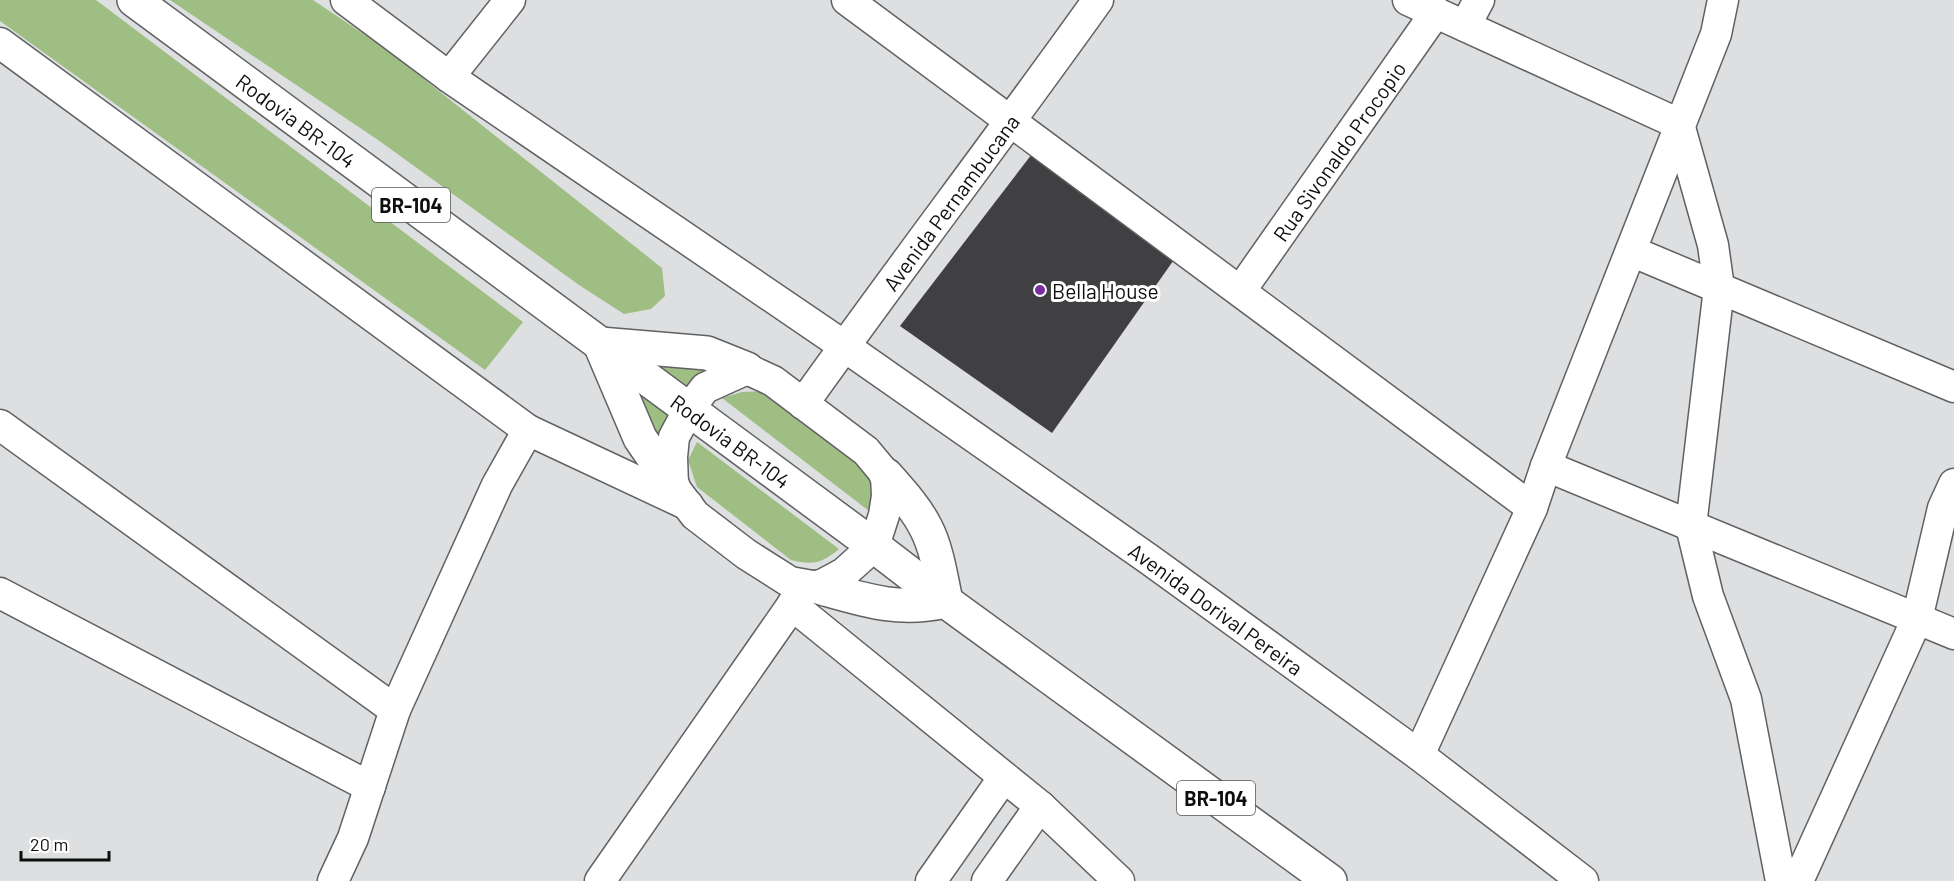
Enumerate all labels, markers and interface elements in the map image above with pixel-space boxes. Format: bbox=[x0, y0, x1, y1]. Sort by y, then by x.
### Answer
street label: Rua Sivonaldo Procopio bbox=[1267, 56, 1410, 246]
street label: Rodovia BR-104 bbox=[232, 68, 361, 172]
street label: Avenida Pernambucana bbox=[877, 109, 1024, 295]
road number: BR-104 bbox=[372, 188, 450, 222]
place label: Bella House bbox=[1052, 278, 1159, 303]
marker: Bella House bbox=[1033, 283, 1047, 297]
street label: Rodovia BR-104 bbox=[666, 388, 796, 493]
street label: Avenida Dorival Pereira bbox=[1125, 537, 1308, 680]
road number: BR-104 bbox=[1177, 781, 1255, 815]
scale bar bbox=[21, 824, 110, 862]
text: 20 m bbox=[30, 833, 68, 855]

